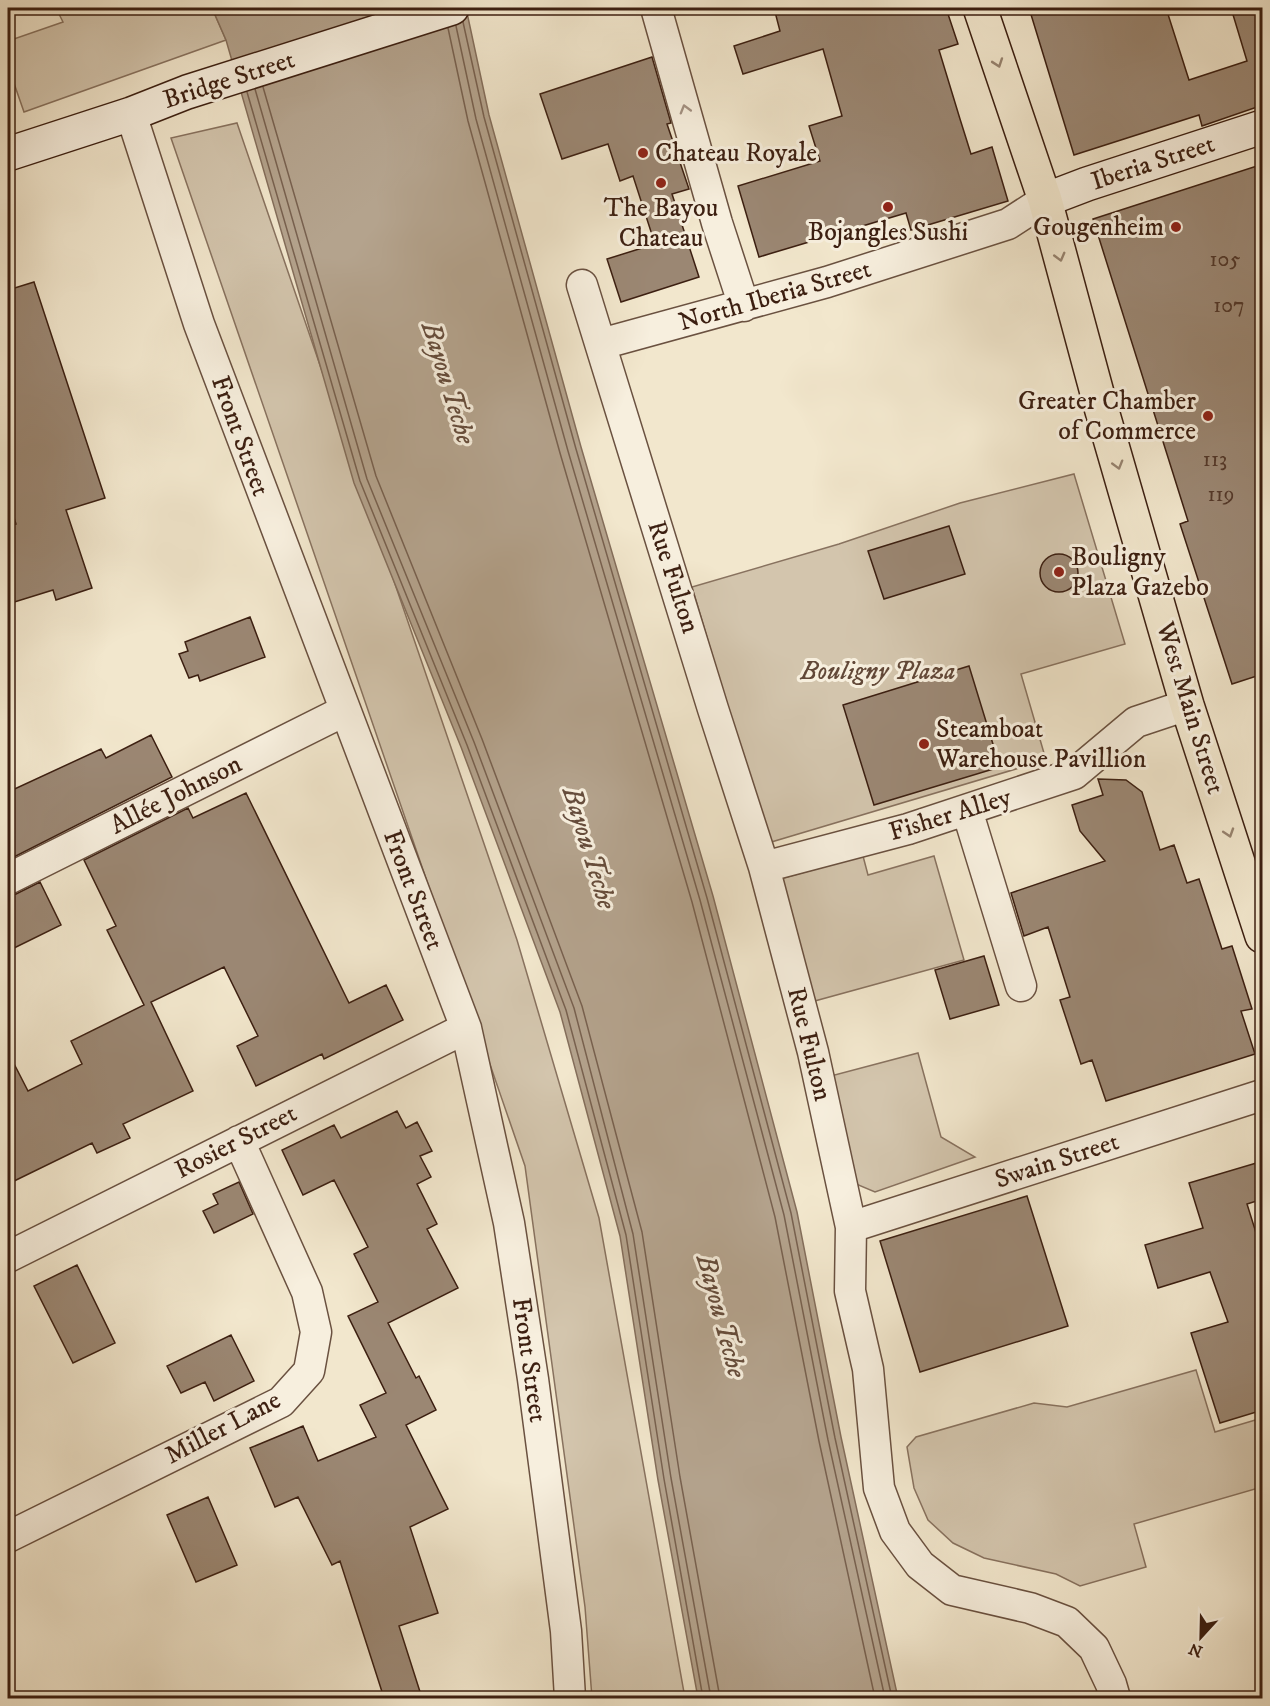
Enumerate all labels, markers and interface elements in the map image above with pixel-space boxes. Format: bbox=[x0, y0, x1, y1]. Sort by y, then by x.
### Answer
street label: Bridge Street bbox=[159, 43, 299, 117]
one-way arrow bbox=[991, 57, 1004, 68]
one-way arrow bbox=[680, 104, 692, 115]
street label: Iberia Street bbox=[1087, 128, 1219, 198]
place label: Chateau Royale bbox=[655, 137, 817, 170]
marker: Chateau Royale bbox=[636, 146, 650, 160]
marker: The Bayou Chateau bbox=[654, 176, 668, 190]
place label: The Bayou Chateau bbox=[604, 192, 718, 255]
marker: Bojangles Sushi bbox=[881, 200, 895, 214]
place label: Gougenheim bbox=[1033, 211, 1164, 244]
place label: Bojangles Sushi bbox=[808, 216, 968, 249]
marker: Gougenheim bbox=[1169, 220, 1183, 234]
house number: 105 bbox=[1210, 246, 1240, 273]
one-way arrow bbox=[1053, 252, 1066, 262]
street label: North Iberia Street bbox=[675, 253, 875, 339]
house number: 107 bbox=[1213, 292, 1245, 319]
water label: Bayou Teche bbox=[413, 317, 483, 449]
street label: Front Street bbox=[203, 371, 277, 501]
place label: Greater Chamber of Commerce bbox=[1018, 385, 1196, 448]
marker: Greater Chamber of Commerce bbox=[1201, 409, 1215, 423]
house number: 113 bbox=[1203, 446, 1227, 473]
one-way arrow bbox=[1111, 459, 1123, 470]
house number: 119 bbox=[1207, 481, 1235, 508]
street label: Rue Fulton bbox=[639, 517, 707, 638]
place label: Bouligny Plaza Gazebo bbox=[1071, 541, 1209, 604]
marker: Bouligny Plaza Gazebo bbox=[1052, 565, 1066, 579]
street label: West Main Street bbox=[1148, 617, 1232, 798]
park label: Bouligny Plaza bbox=[799, 655, 956, 688]
place label: Steamboat Warehouse Pavillion bbox=[935, 713, 1147, 776]
marker: Steamboat Warehouse Pavillion bbox=[917, 737, 931, 751]
street label: Allée Johnson bbox=[104, 747, 248, 842]
street label: Fisher Alley bbox=[885, 781, 1016, 849]
water label: Bayou Teche bbox=[554, 782, 624, 914]
street label: Front Street bbox=[375, 825, 451, 955]
one-way arrow bbox=[1221, 827, 1234, 838]
street label: Rue Fulton bbox=[779, 984, 839, 1105]
street label: Rosier Street bbox=[169, 1097, 303, 1187]
street label: Swain Street bbox=[991, 1125, 1123, 1197]
water label: Bayou Teche bbox=[688, 1250, 754, 1382]
street label: Front Street bbox=[504, 1295, 554, 1425]
street label: Miller Lane bbox=[160, 1384, 286, 1472]
north arrow bbox=[1171, 1607, 1231, 1667]
text: N bbox=[1186, 1638, 1206, 1662]

